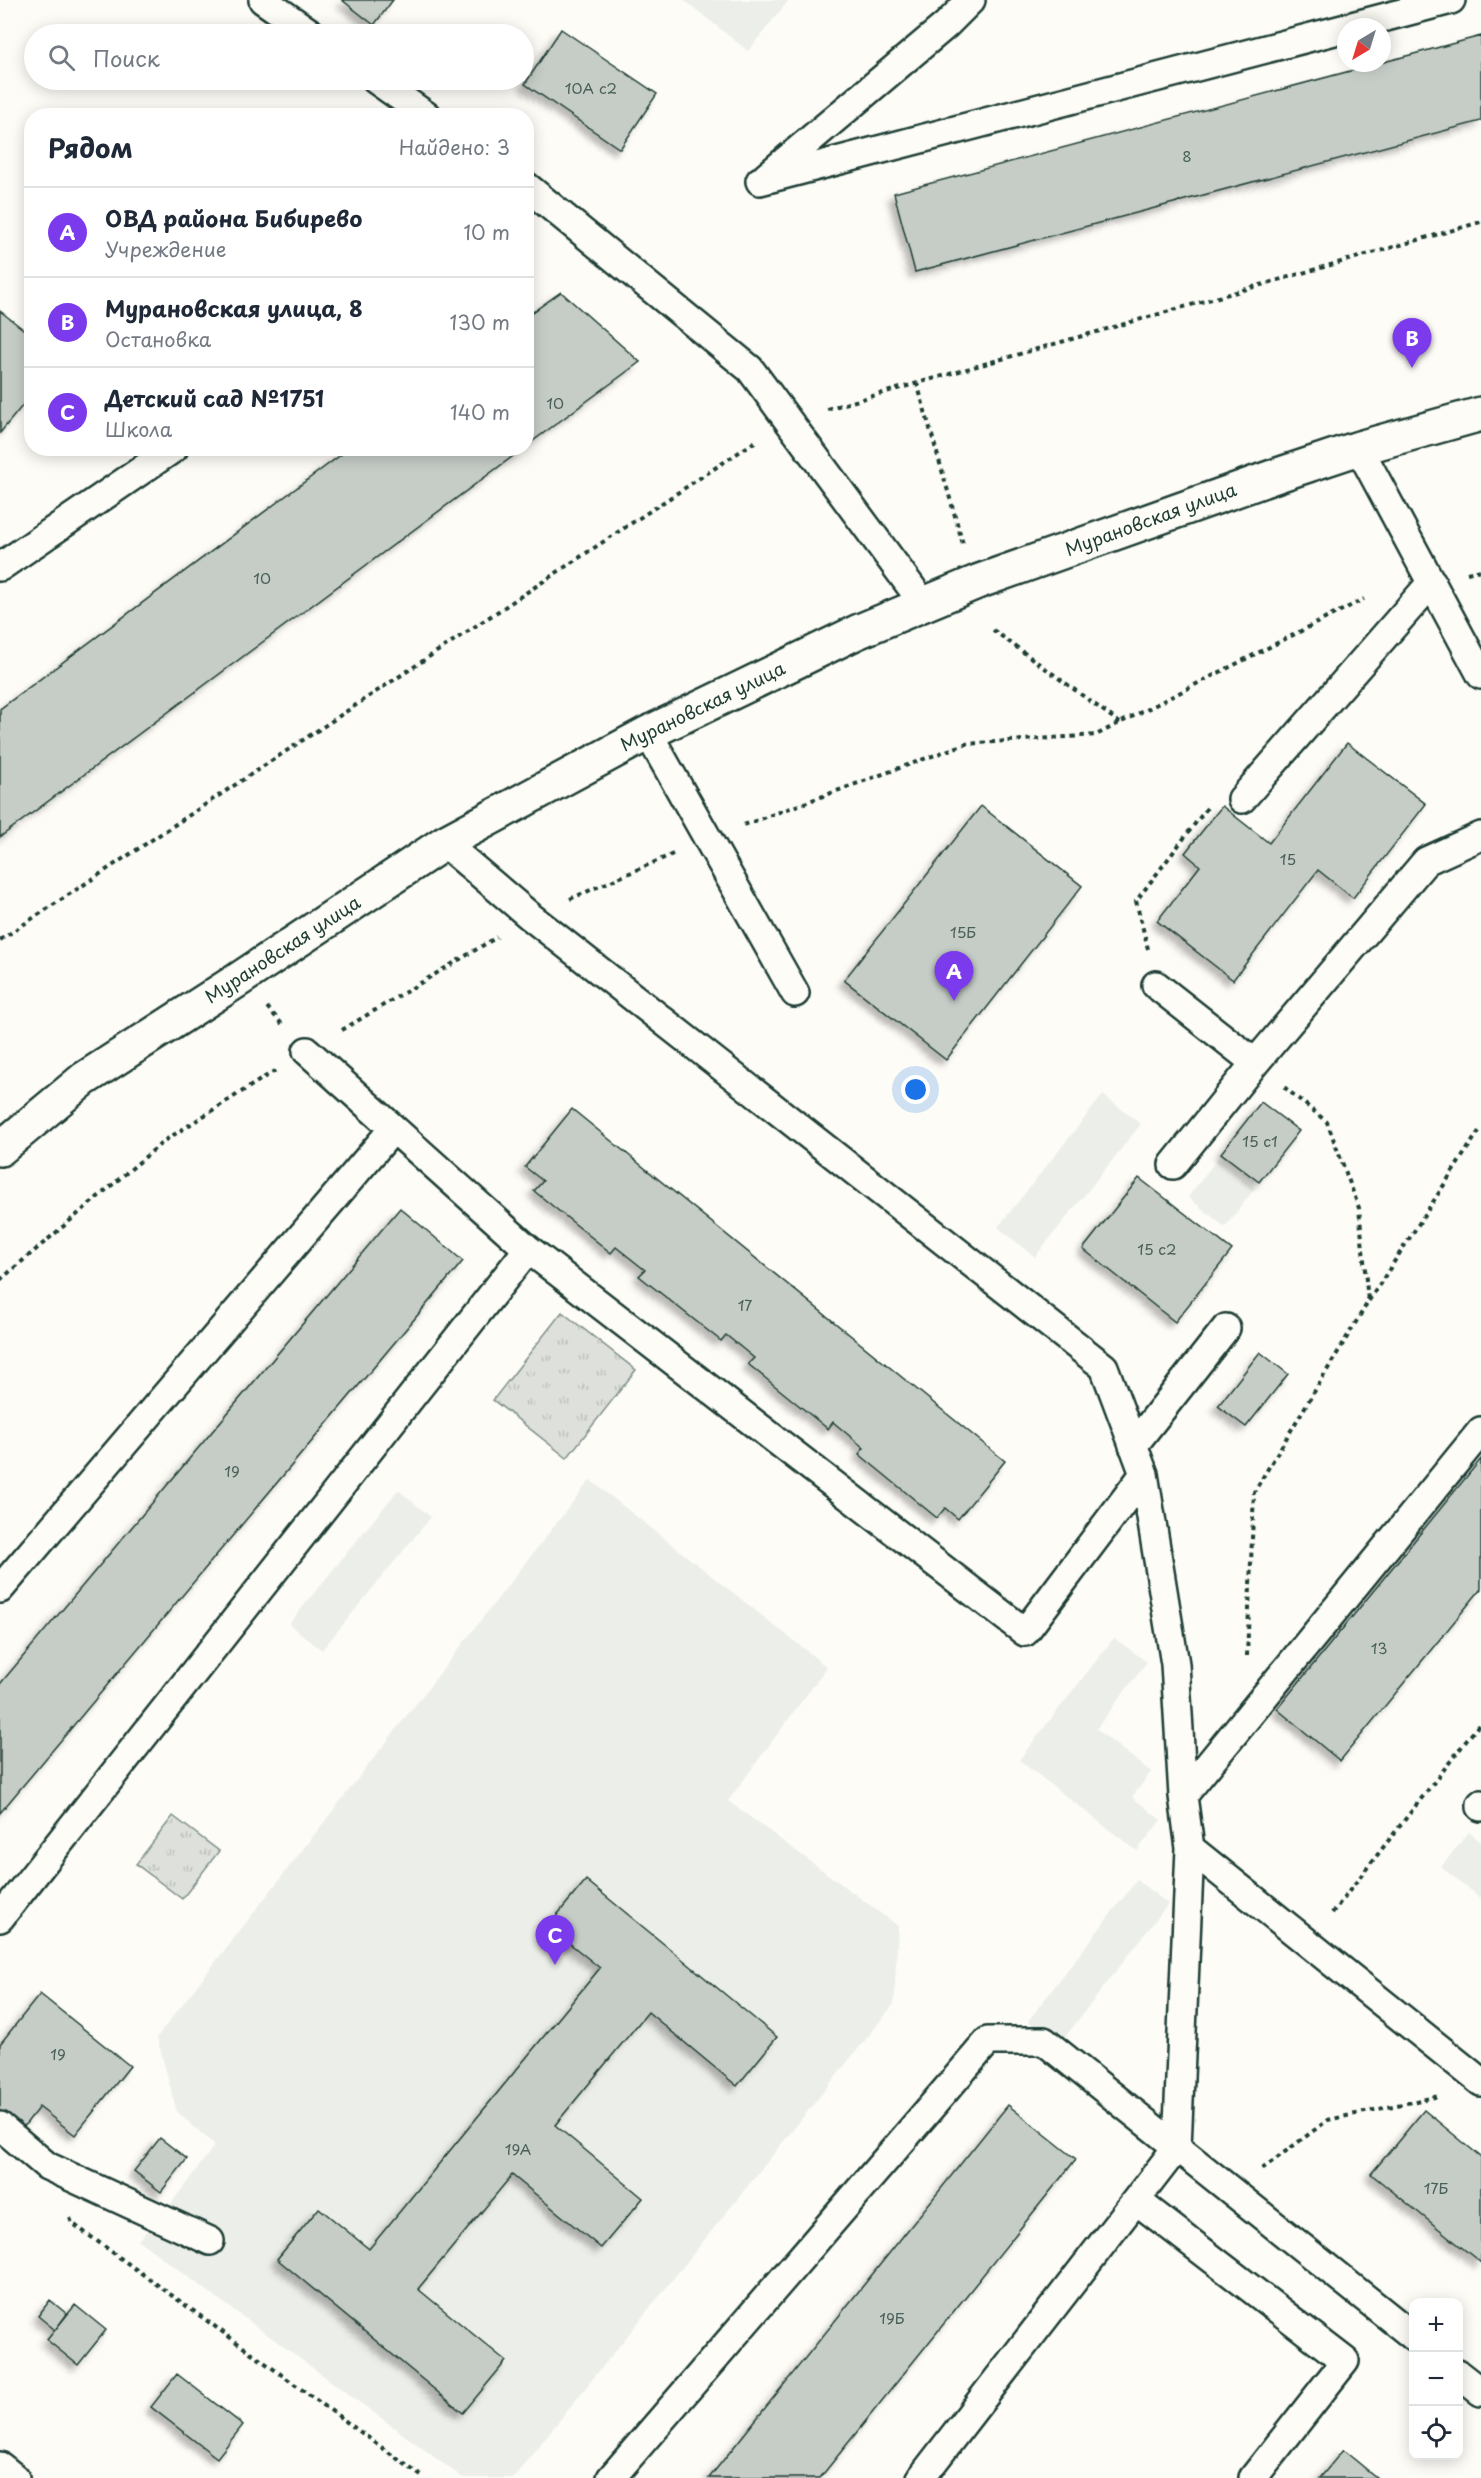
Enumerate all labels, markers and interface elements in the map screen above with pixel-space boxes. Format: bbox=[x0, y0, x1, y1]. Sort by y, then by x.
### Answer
north arrow bbox=[1337, 18, 1391, 72]
search box bbox=[24, 24, 534, 90]
icon: search bbox=[45, 41, 78, 74]
text: Поиск bbox=[93, 41, 160, 74]
house number: 10А с2 bbox=[565, 76, 617, 99]
text: Рядом bbox=[48, 128, 133, 167]
text: Найдено: 3 bbox=[399, 132, 510, 162]
house number: 8 bbox=[1182, 144, 1192, 167]
text: ОВД района Бибирево bbox=[105, 201, 362, 234]
text: A bbox=[60, 217, 75, 247]
text: 10 m bbox=[463, 217, 510, 247]
text: Учреждение bbox=[105, 234, 226, 264]
text: Мурановская улица, 8 bbox=[105, 291, 363, 324]
text: B bbox=[61, 307, 74, 337]
text: 130 m bbox=[450, 307, 510, 337]
pin: B bbox=[1392, 318, 1432, 368]
text: Остановка bbox=[105, 324, 211, 354]
text: Детский сад №1751 bbox=[105, 381, 324, 414]
house number: 10 bbox=[546, 391, 564, 414]
text: C bbox=[60, 397, 75, 427]
text: 140 m bbox=[450, 397, 510, 427]
text: Школа bbox=[105, 414, 172, 444]
street label: Мурановская улица bbox=[1061, 475, 1241, 562]
house number: 10 bbox=[253, 566, 271, 589]
street label: Мурановская улица bbox=[615, 654, 790, 757]
house number: 15 bbox=[1280, 847, 1296, 870]
street label: Мурановская улица bbox=[199, 888, 366, 1009]
house number: 15Б bbox=[950, 920, 976, 943]
pin: A bbox=[934, 952, 974, 1001]
your location bbox=[901, 1075, 930, 1104]
house number: 15 с1 bbox=[1242, 1129, 1278, 1152]
house number: 15 с2 bbox=[1137, 1237, 1177, 1260]
house number: 17 bbox=[738, 1293, 752, 1316]
house number: 19 bbox=[224, 1459, 240, 1482]
house number: 13 bbox=[1371, 1636, 1387, 1659]
pin: C bbox=[536, 1916, 574, 1965]
house number: 19 bbox=[50, 2042, 66, 2065]
house number: 19А bbox=[505, 2137, 531, 2160]
house number: 17Б bbox=[1424, 2176, 1448, 2199]
map controls bbox=[1409, 2298, 1463, 2460]
button: + bbox=[1409, 2298, 1463, 2352]
house number: 19Б bbox=[879, 2306, 905, 2329]
button: − bbox=[1409, 2352, 1463, 2406]
button: locate bbox=[1409, 2406, 1463, 2460]

